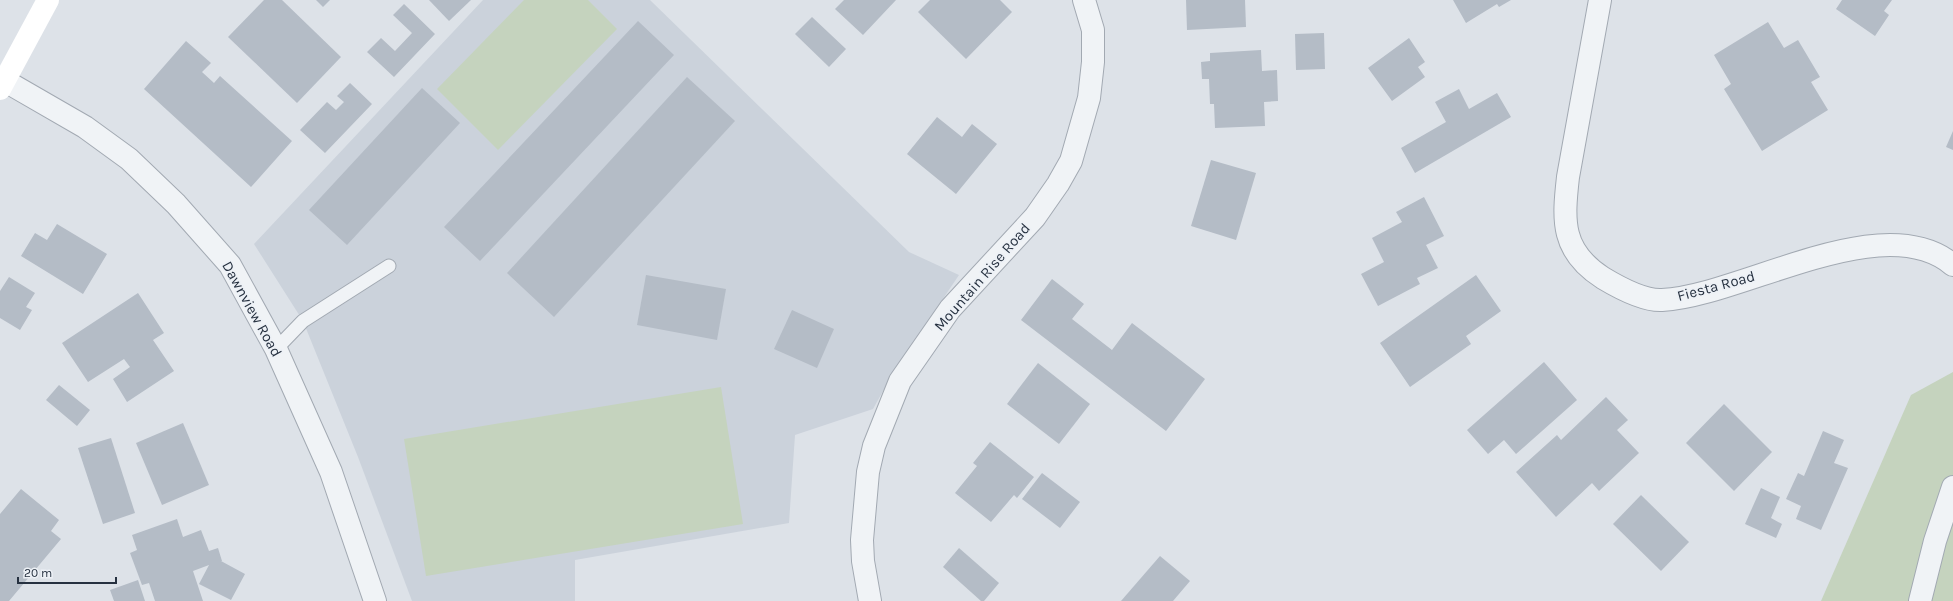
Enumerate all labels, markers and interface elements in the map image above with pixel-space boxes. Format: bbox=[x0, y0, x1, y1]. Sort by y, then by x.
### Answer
street label: Mountain Rise Road bbox=[930, 219, 1034, 335]
street label: Dawnview Road bbox=[218, 258, 286, 360]
street label: Fiesta Road bbox=[1675, 267, 1757, 305]
scale bar bbox=[18, 559, 116, 585]
text: 20 m bbox=[24, 566, 52, 580]

